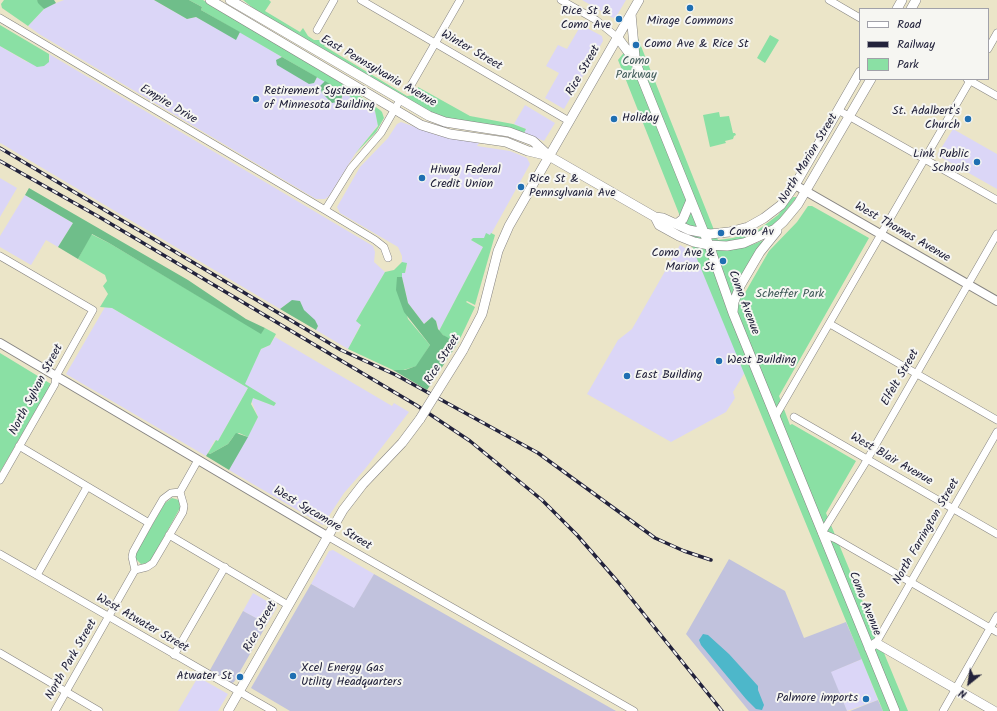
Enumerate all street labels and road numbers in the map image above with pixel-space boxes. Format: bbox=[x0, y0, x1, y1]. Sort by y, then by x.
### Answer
street label: Winter Street bbox=[438, 28, 504, 74]
street label: East Pennsylvania Avenue bbox=[318, 33, 438, 111]
street label: Rice Street bbox=[564, 43, 604, 99]
street label: Empire Drive bbox=[137, 82, 199, 128]
street label: North Marion Street bbox=[776, 111, 842, 207]
street label: West Thomas Avenue bbox=[852, 200, 952, 266]
street label: Como Avenue bbox=[724, 269, 762, 337]
street label: Rice Street bbox=[422, 333, 464, 387]
street label: North Sylvan Street bbox=[7, 342, 67, 438]
street label: Elfelt Street bbox=[879, 347, 923, 409]
street label: West Blair Avenue bbox=[847, 431, 935, 489]
street label: North Farrington Street bbox=[891, 476, 963, 588]
street label: West Sycamore Street bbox=[270, 484, 374, 554]
street label: Como Avenue bbox=[845, 570, 883, 638]
street label: West Atwater Street bbox=[93, 592, 191, 656]
street label: Rice Street bbox=[241, 599, 281, 655]
street label: North Park Street bbox=[43, 617, 101, 703]

